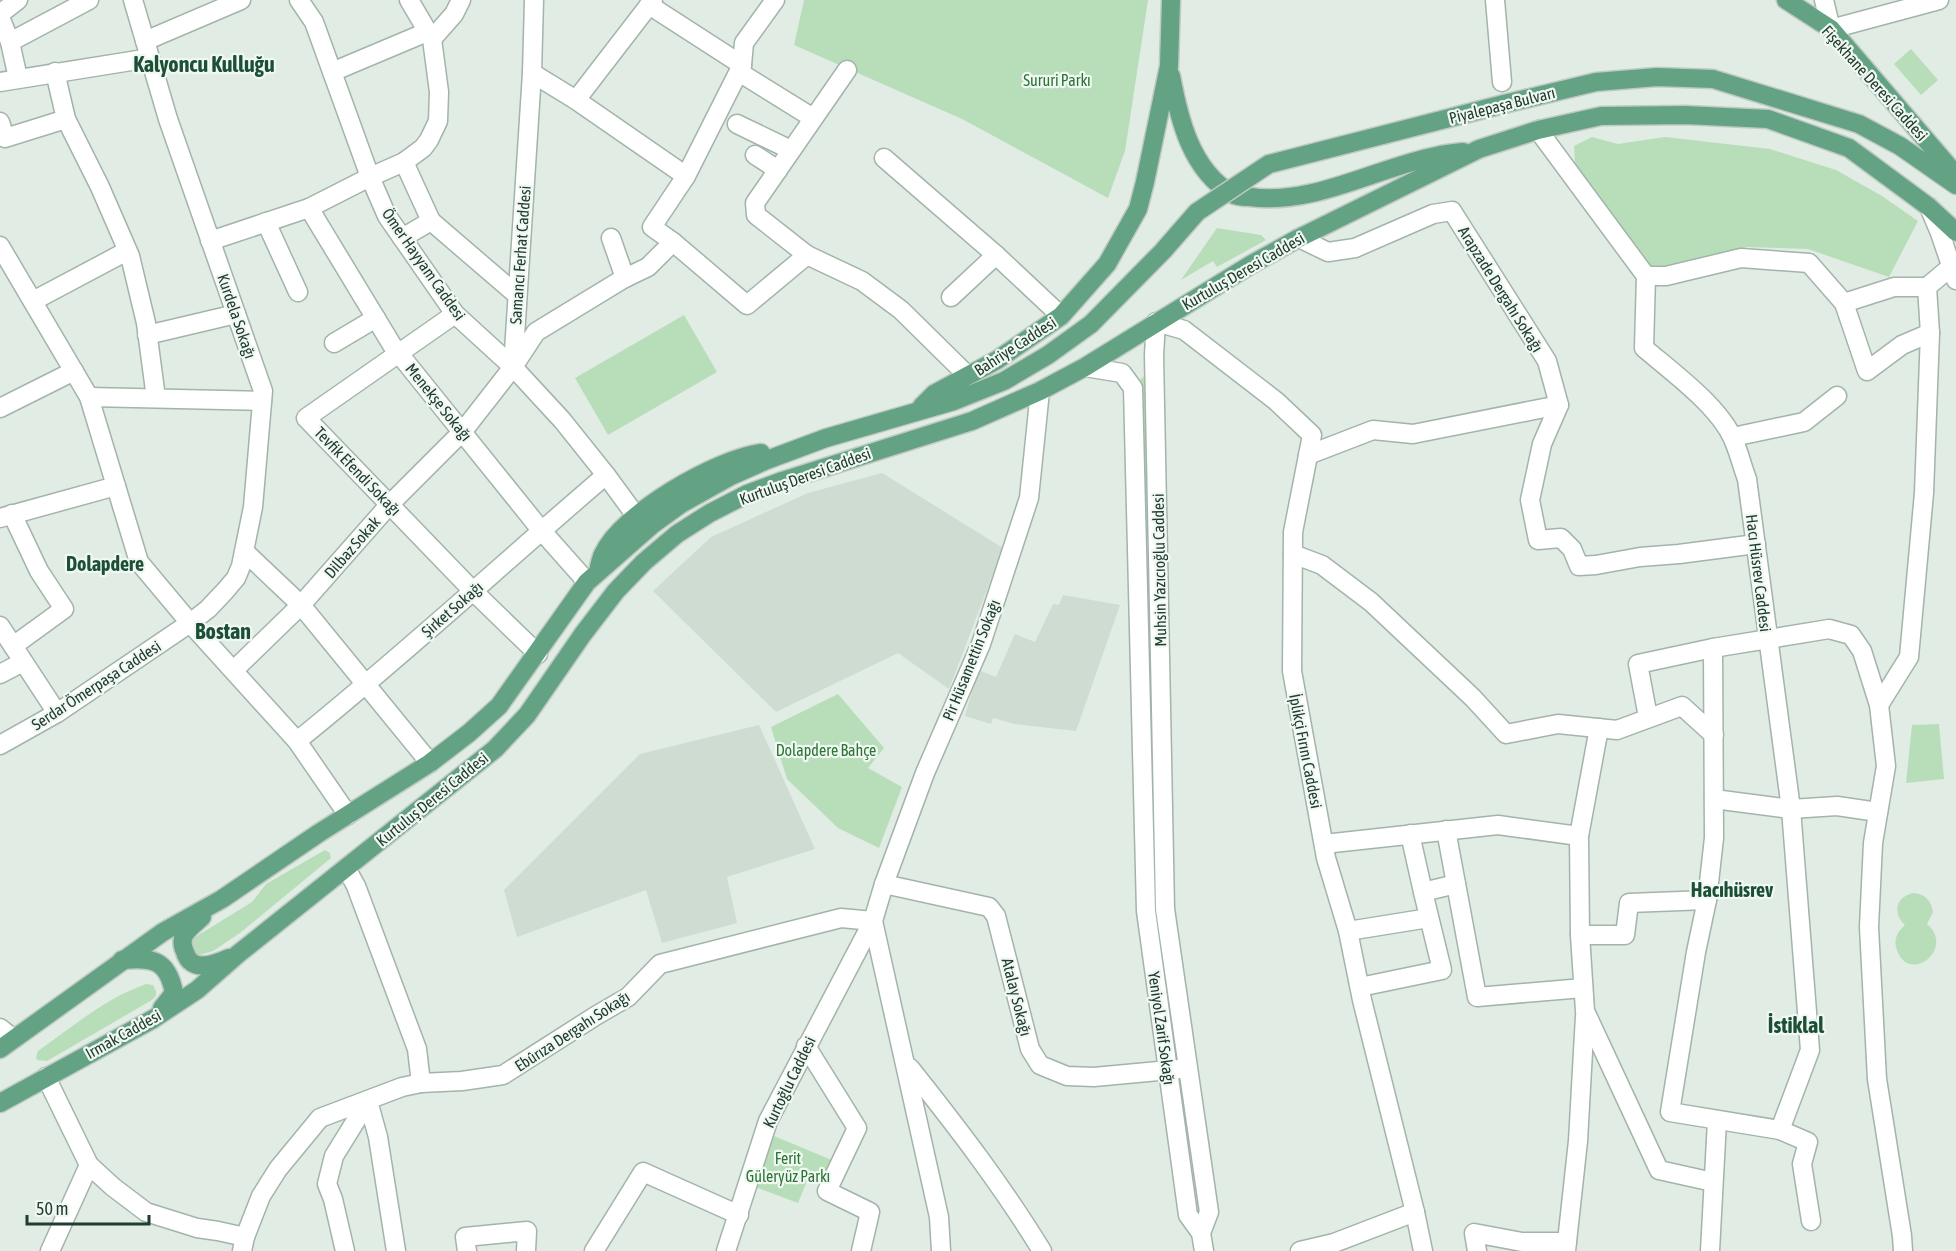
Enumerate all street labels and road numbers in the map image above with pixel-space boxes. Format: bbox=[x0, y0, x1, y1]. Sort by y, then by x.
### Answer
street label: Fişekhane Deresi Caddesi bbox=[1818, 22, 1931, 145]
street label: Piyalepaşa Bulvarı bbox=[1447, 83, 1557, 128]
street label: Samancı Ferhat Caddesi bbox=[506, 185, 534, 325]
street label: Ömer Hayyam Caddesi bbox=[378, 205, 469, 324]
street label: Arapzade Dergahı Sokağı bbox=[1454, 223, 1547, 356]
street label: Kurtuluş Deresi Caddesi bbox=[1179, 229, 1308, 314]
street label: Kurdela Sokağı bbox=[213, 271, 260, 361]
street label: Bahriye Caddesi bbox=[971, 313, 1060, 380]
street label: Menekşe Sokağı bbox=[402, 360, 476, 445]
street label: Tevfik Efendi Sokağı bbox=[310, 423, 405, 520]
street label: Kurtuluş Deresi Caddesi bbox=[737, 444, 873, 509]
street label: Muhsin Yazıcıoğlu Caddesi bbox=[1149, 493, 1170, 647]
street label: Dilbaz Sokak bbox=[320, 513, 384, 581]
street label: Hacı Hüsrev Caddesi bbox=[1743, 513, 1775, 633]
street label: Şirket Sokağı bbox=[418, 578, 487, 641]
street label: Pir Hüsamettin Sokağı bbox=[938, 597, 1004, 724]
street label: Serdar Ömerpaşa Caddesi bbox=[28, 637, 164, 734]
street label: İplikçi Fırını Caddesi bbox=[1285, 692, 1326, 810]
street label: Kurtuluş Deresi Caddesi bbox=[373, 749, 492, 850]
street label: Atalay Sokağı bbox=[998, 956, 1035, 1038]
street label: Yeniyol Zarif Sokağı bbox=[1144, 970, 1179, 1086]
street label: Ebûrıza Dergahı Sokağı bbox=[511, 987, 633, 1076]
street label: Irmak Caddesi bbox=[82, 1006, 164, 1062]
street label: Kurtoğlu Caddesi bbox=[759, 1033, 820, 1131]

